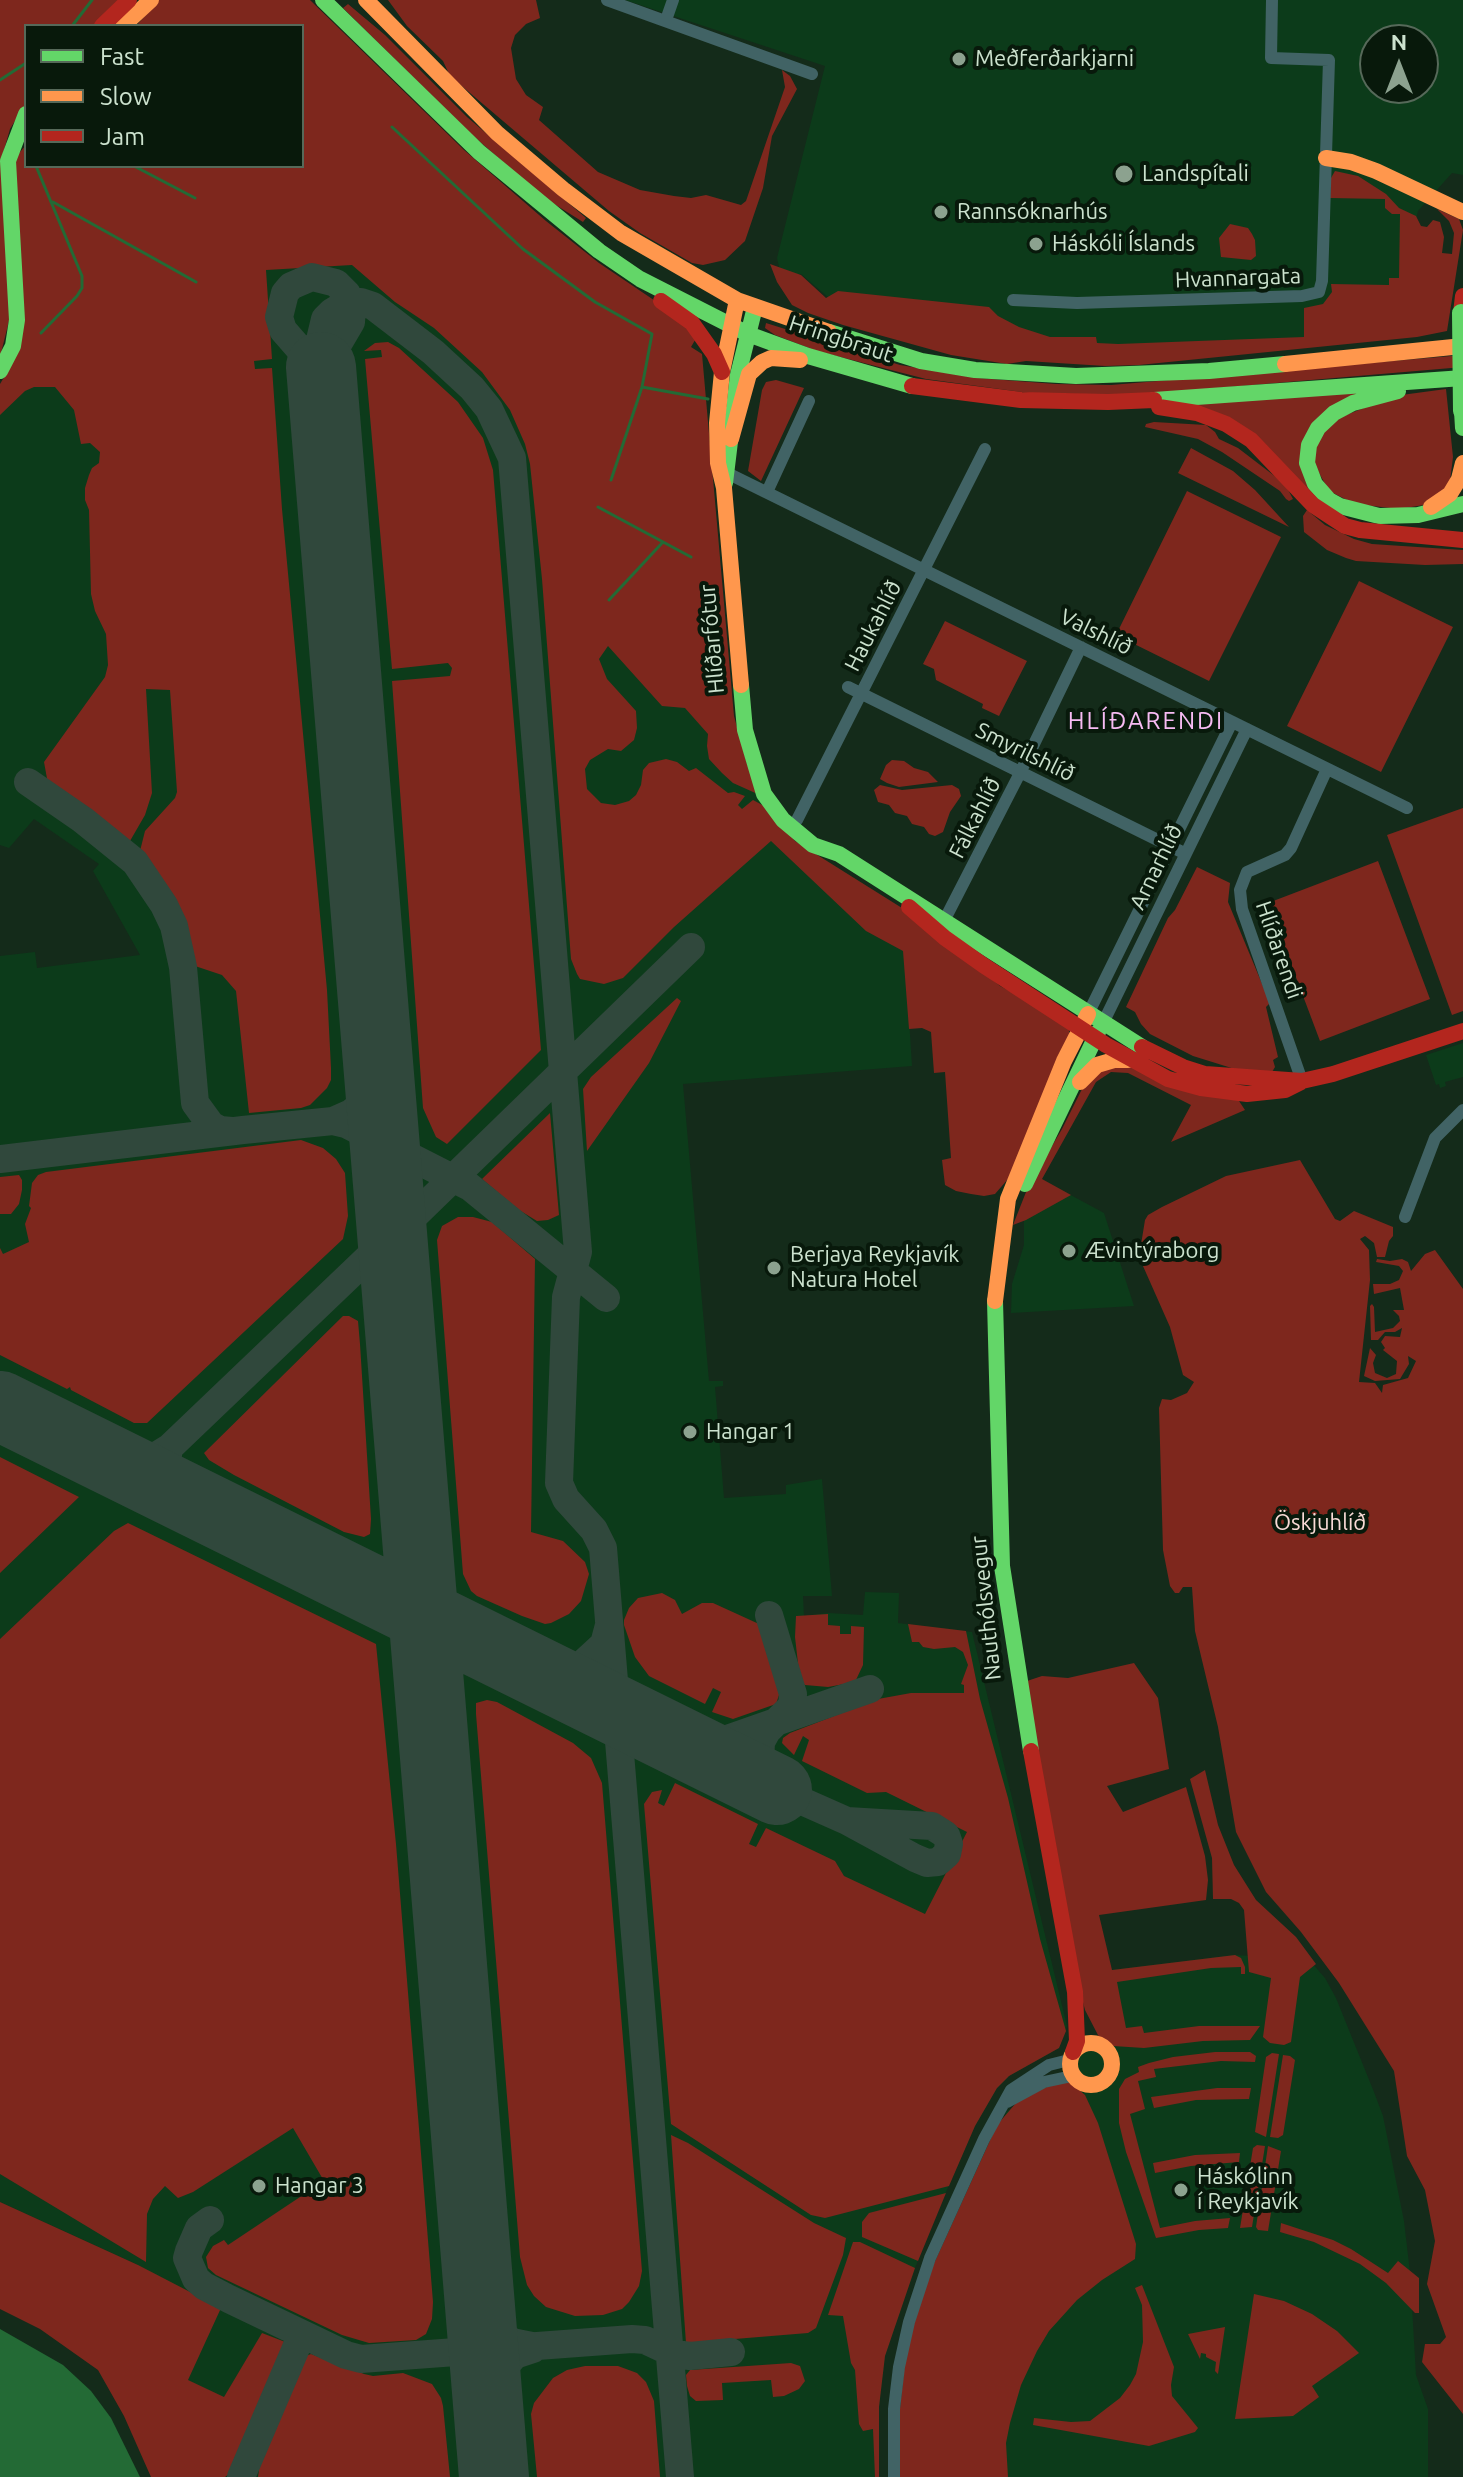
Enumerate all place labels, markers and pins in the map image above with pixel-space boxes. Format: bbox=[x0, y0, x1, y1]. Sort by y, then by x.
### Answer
place label: Meðferðarkjarni bbox=[975, 46, 1134, 72]
marker: Meðferðarkjarni bbox=[950, 50, 968, 68]
place label: Landspítali bbox=[1142, 161, 1249, 187]
marker: Landspítali bbox=[1113, 163, 1135, 185]
place label: Rannsóknarhús bbox=[957, 199, 1108, 225]
marker: Rannsóknarhús bbox=[932, 203, 950, 221]
place label: Háskóli Íslands bbox=[1052, 231, 1195, 257]
marker: Háskóli Íslands bbox=[1027, 235, 1045, 253]
place label: Ævintýraborg bbox=[1085, 1238, 1219, 1264]
place label: Berjaya Reykjavík Natura Hotel bbox=[790, 1242, 959, 1294]
marker: Ævintýraborg bbox=[1060, 1242, 1078, 1260]
marker: Berjaya Reykjavík Natura Hotel bbox=[765, 1259, 783, 1277]
place label: Hangar 1 bbox=[706, 1419, 795, 1445]
marker: Hangar 1 bbox=[681, 1423, 699, 1441]
place label: Háskólinn í Reykjavík bbox=[1197, 2164, 1299, 2216]
place label: Hangar 3 bbox=[275, 2173, 364, 2199]
marker: Hangar 3 bbox=[250, 2177, 268, 2195]
marker: Háskólinn í Reykjavík bbox=[1172, 2181, 1190, 2199]

